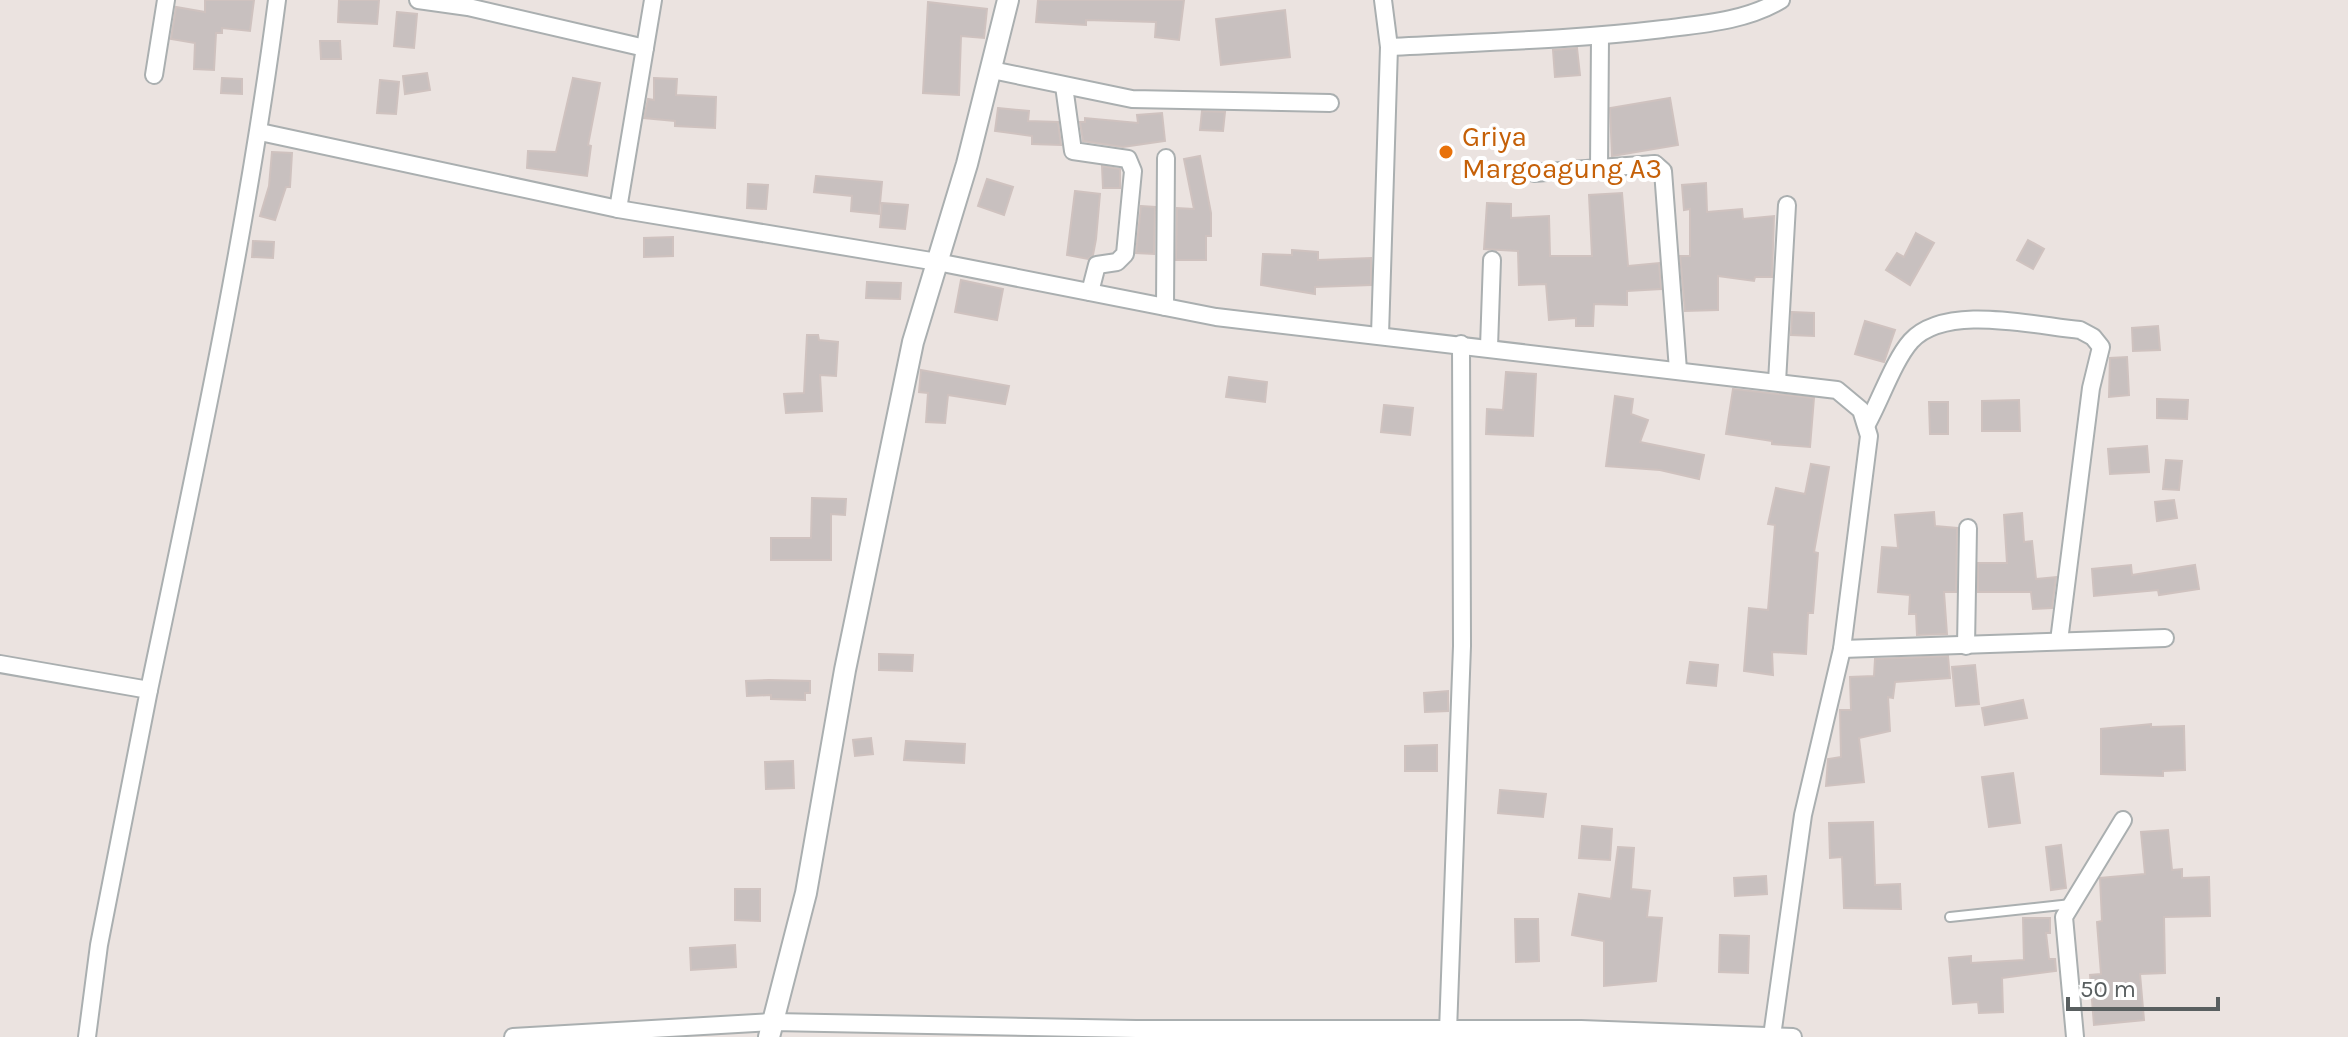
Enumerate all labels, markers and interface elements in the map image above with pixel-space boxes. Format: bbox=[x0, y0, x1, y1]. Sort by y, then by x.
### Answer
place label: Griya Margoagung A3 bbox=[1462, 120, 1662, 185]
marker: Griya Margoagung A3 bbox=[1437, 143, 1455, 161]
scale bar bbox=[2068, 961, 2218, 1011]
text: 50 m bbox=[2080, 975, 2136, 1003]

